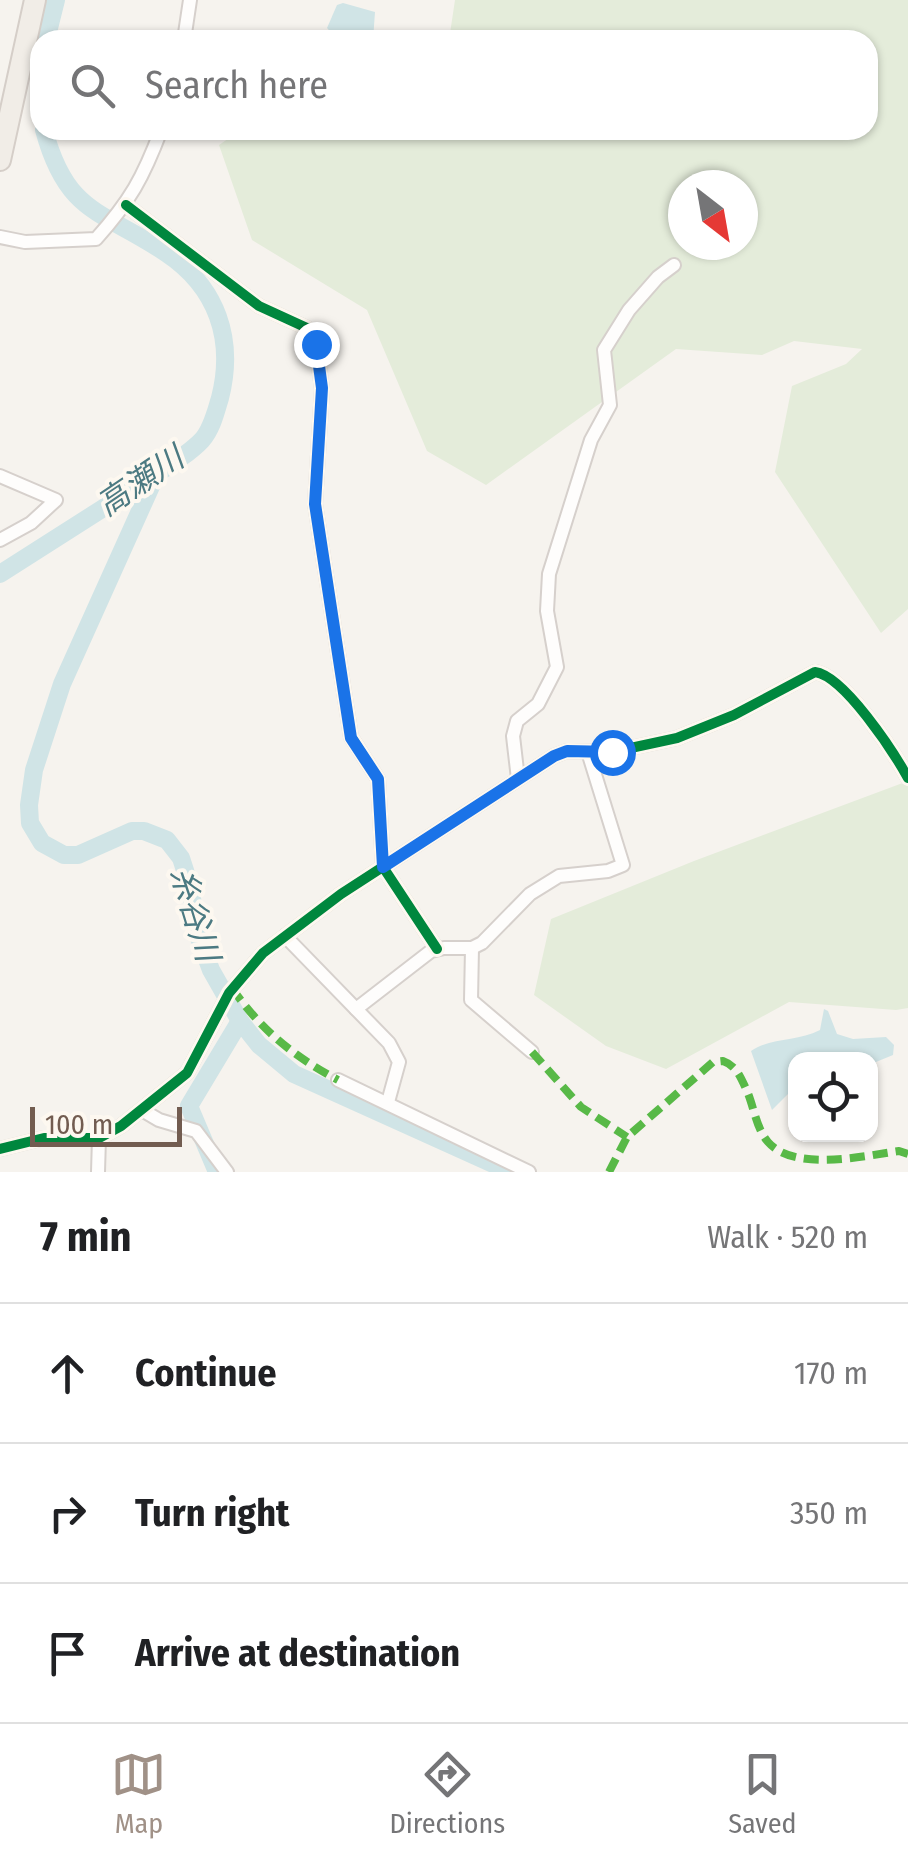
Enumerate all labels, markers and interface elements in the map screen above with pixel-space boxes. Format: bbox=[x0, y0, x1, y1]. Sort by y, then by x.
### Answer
search box bbox=[30, 30, 878, 140]
icon: search bbox=[65, 58, 120, 113]
text: Search here bbox=[145, 62, 328, 108]
north arrow bbox=[668, 170, 758, 260]
route end bbox=[294, 322, 340, 368]
water label: 高瀬川 bbox=[90, 437, 193, 524]
route start bbox=[590, 730, 636, 776]
water label: 糸谷川 bbox=[163, 863, 228, 968]
map controls bbox=[788, 1052, 878, 1142]
button: locate bbox=[788, 1052, 878, 1142]
scale bar bbox=[30, 1102, 182, 1146]
text: 100 m bbox=[45, 1108, 113, 1141]
text: 7 min bbox=[40, 1212, 132, 1262]
text: Walk · 520 m bbox=[707, 1218, 868, 1256]
icon: ahead bbox=[40, 1346, 95, 1401]
text: Continue bbox=[135, 1350, 276, 1396]
text: 170 m bbox=[794, 1354, 868, 1392]
icon: right bbox=[40, 1486, 95, 1541]
text: Turn right bbox=[135, 1490, 289, 1536]
text: 350 m bbox=[790, 1494, 868, 1532]
icon: arrive bbox=[40, 1626, 95, 1681]
text: Arrive at destination bbox=[135, 1630, 460, 1676]
tab: Map bbox=[111, 1747, 166, 1840]
tab: Directions bbox=[389, 1747, 505, 1840]
tab: Saved bbox=[728, 1747, 797, 1840]

